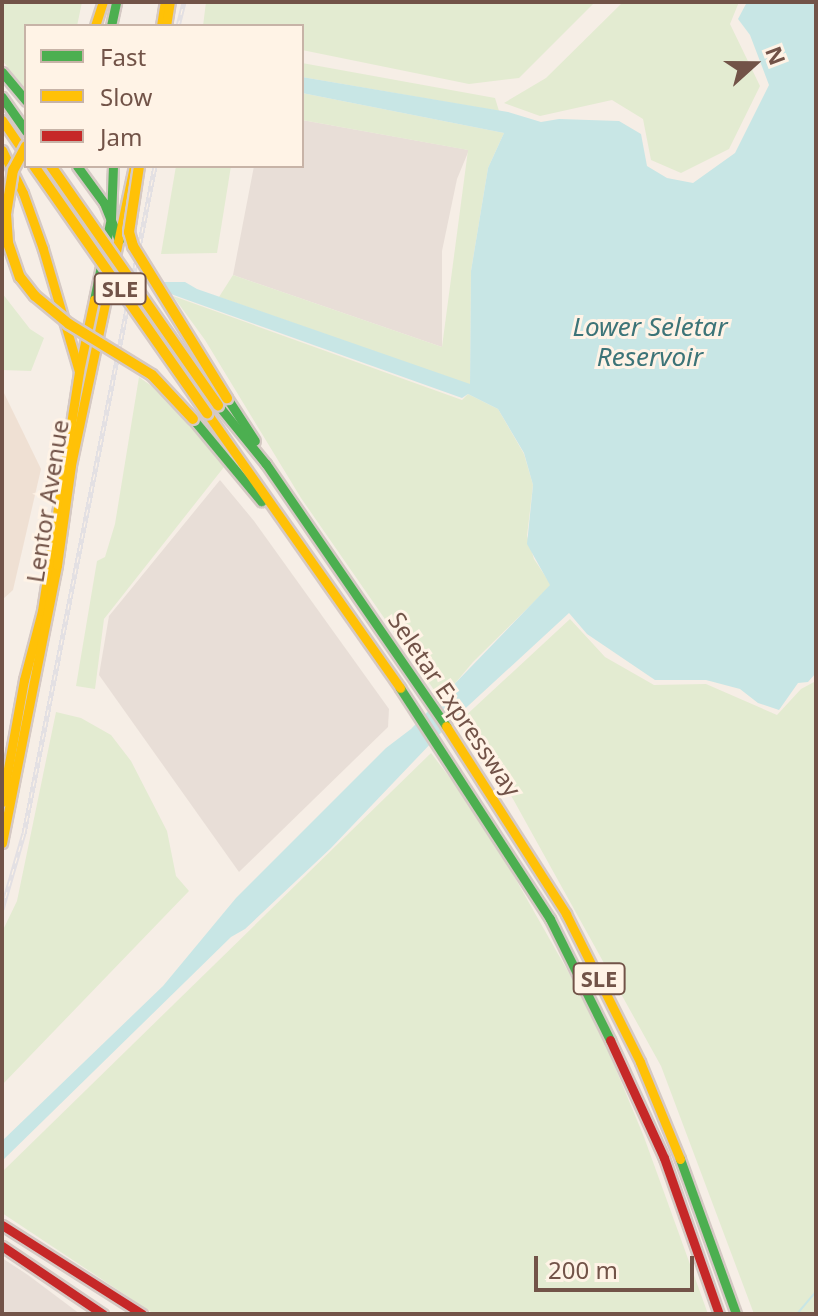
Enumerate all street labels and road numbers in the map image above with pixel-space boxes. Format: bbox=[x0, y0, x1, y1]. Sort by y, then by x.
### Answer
road number: SLE bbox=[92, 271, 148, 307]
street label: Lentor Avenue bbox=[20, 417, 74, 585]
street label: Seletar Expressway bbox=[383, 606, 527, 802]
road number: SLE bbox=[571, 961, 627, 997]

